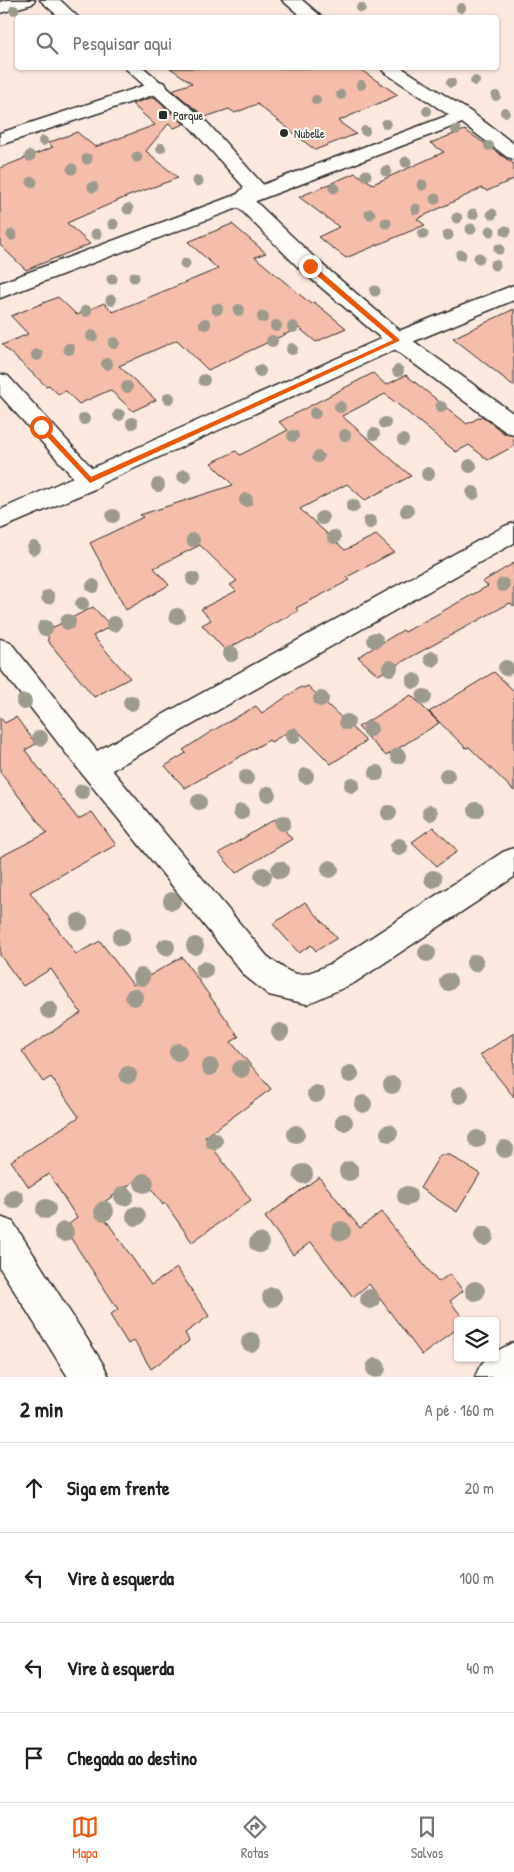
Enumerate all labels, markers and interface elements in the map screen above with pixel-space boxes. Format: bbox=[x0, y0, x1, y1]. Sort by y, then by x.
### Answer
search box bbox=[15, 15, 499, 70]
icon: search bbox=[33, 29, 61, 57]
text: Pesquisar aqui bbox=[73, 30, 172, 56]
place label: Parque bbox=[173, 107, 203, 124]
marker: Parque bbox=[157, 109, 169, 121]
place label: Nubelle bbox=[294, 125, 325, 142]
marker: Nubelle bbox=[278, 127, 290, 139]
route end bbox=[299, 255, 322, 278]
route start bbox=[30, 416, 53, 439]
map controls bbox=[454, 1317, 499, 1362]
button: layers bbox=[454, 1317, 499, 1362]
text: 2 min bbox=[20, 1395, 63, 1424]
text: A pé · 160 m bbox=[425, 1399, 494, 1421]
icon: ahead bbox=[20, 1474, 48, 1502]
text: Siga em frente bbox=[67, 1475, 170, 1501]
text: 20 m bbox=[465, 1477, 494, 1499]
icon: left bbox=[20, 1564, 48, 1592]
text: Vire à esquerda bbox=[67, 1565, 174, 1591]
text: 100 m bbox=[459, 1567, 494, 1589]
icon: left bbox=[20, 1654, 48, 1682]
text: Vire à esquerda bbox=[67, 1655, 174, 1681]
text: 40 m bbox=[466, 1657, 494, 1679]
icon: arrive bbox=[20, 1744, 48, 1772]
text: Chegada ao destino bbox=[67, 1745, 197, 1771]
tab: Mapa bbox=[71, 1813, 99, 1862]
tab: Rotas bbox=[241, 1813, 269, 1862]
tab: Salvos bbox=[411, 1813, 443, 1862]

